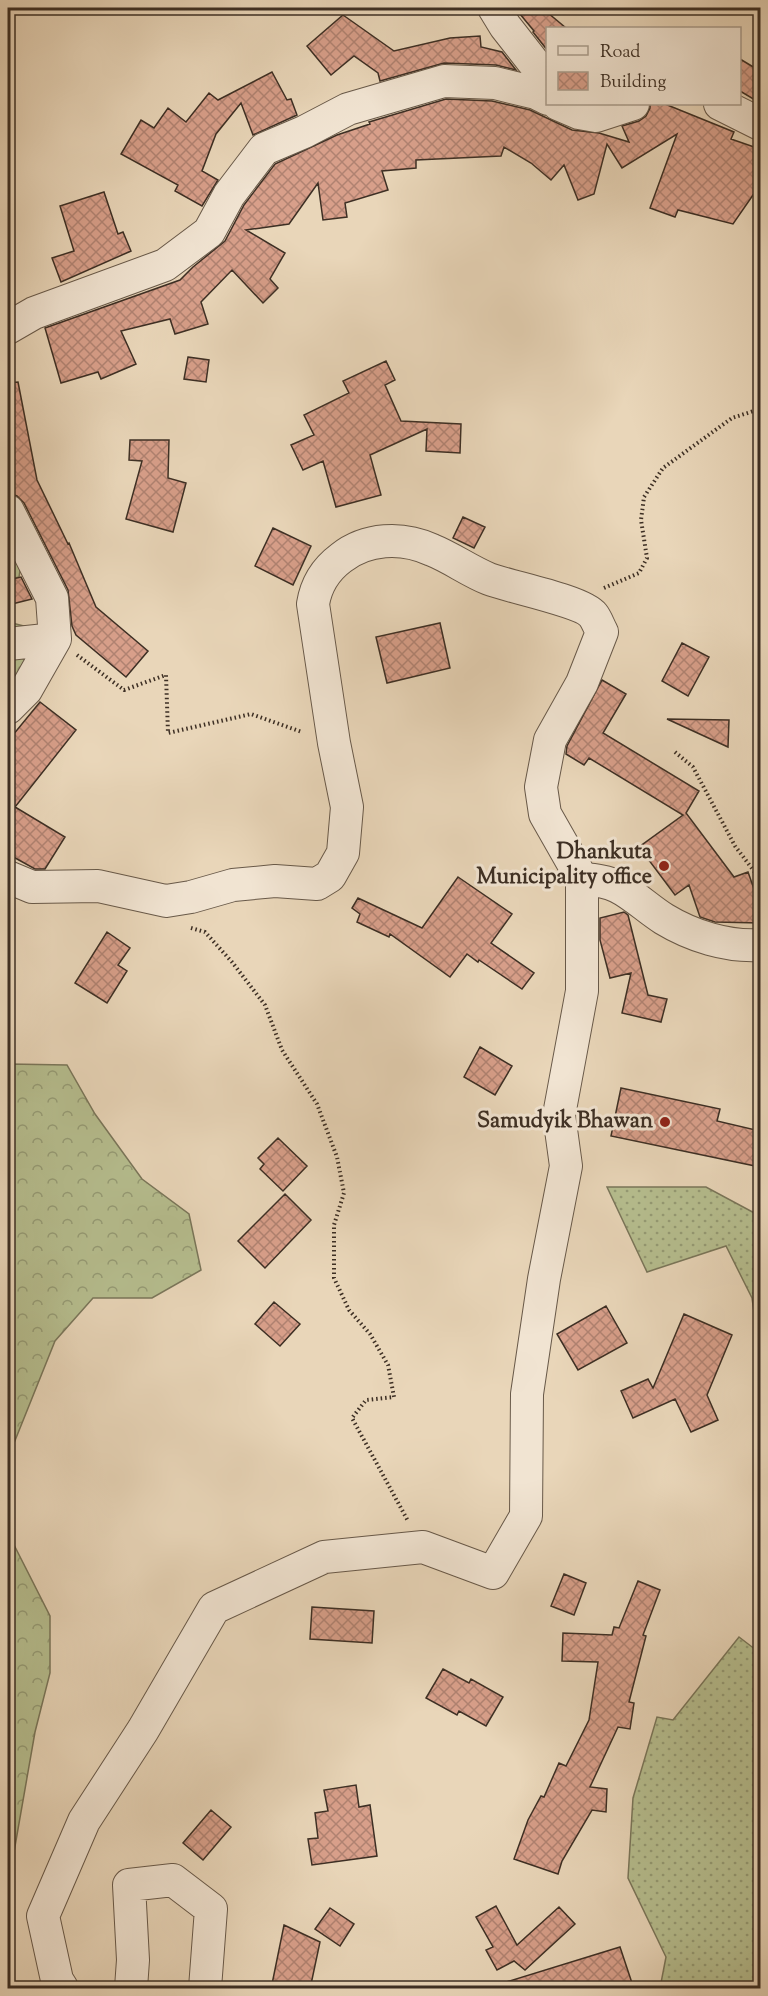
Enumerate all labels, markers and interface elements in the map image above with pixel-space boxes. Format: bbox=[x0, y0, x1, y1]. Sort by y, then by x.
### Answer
legend bbox=[546, 27, 741, 105]
text: Road bbox=[600, 40, 640, 66]
text: Building bbox=[600, 70, 666, 96]
place label: Dhankuta Municipality office bbox=[477, 837, 653, 894]
marker: Dhankuta Municipality office bbox=[657, 859, 671, 873]
place label: Samudyik Bhawan bbox=[477, 1106, 653, 1138]
marker: Samudyik Bhawan bbox=[658, 1115, 672, 1129]

